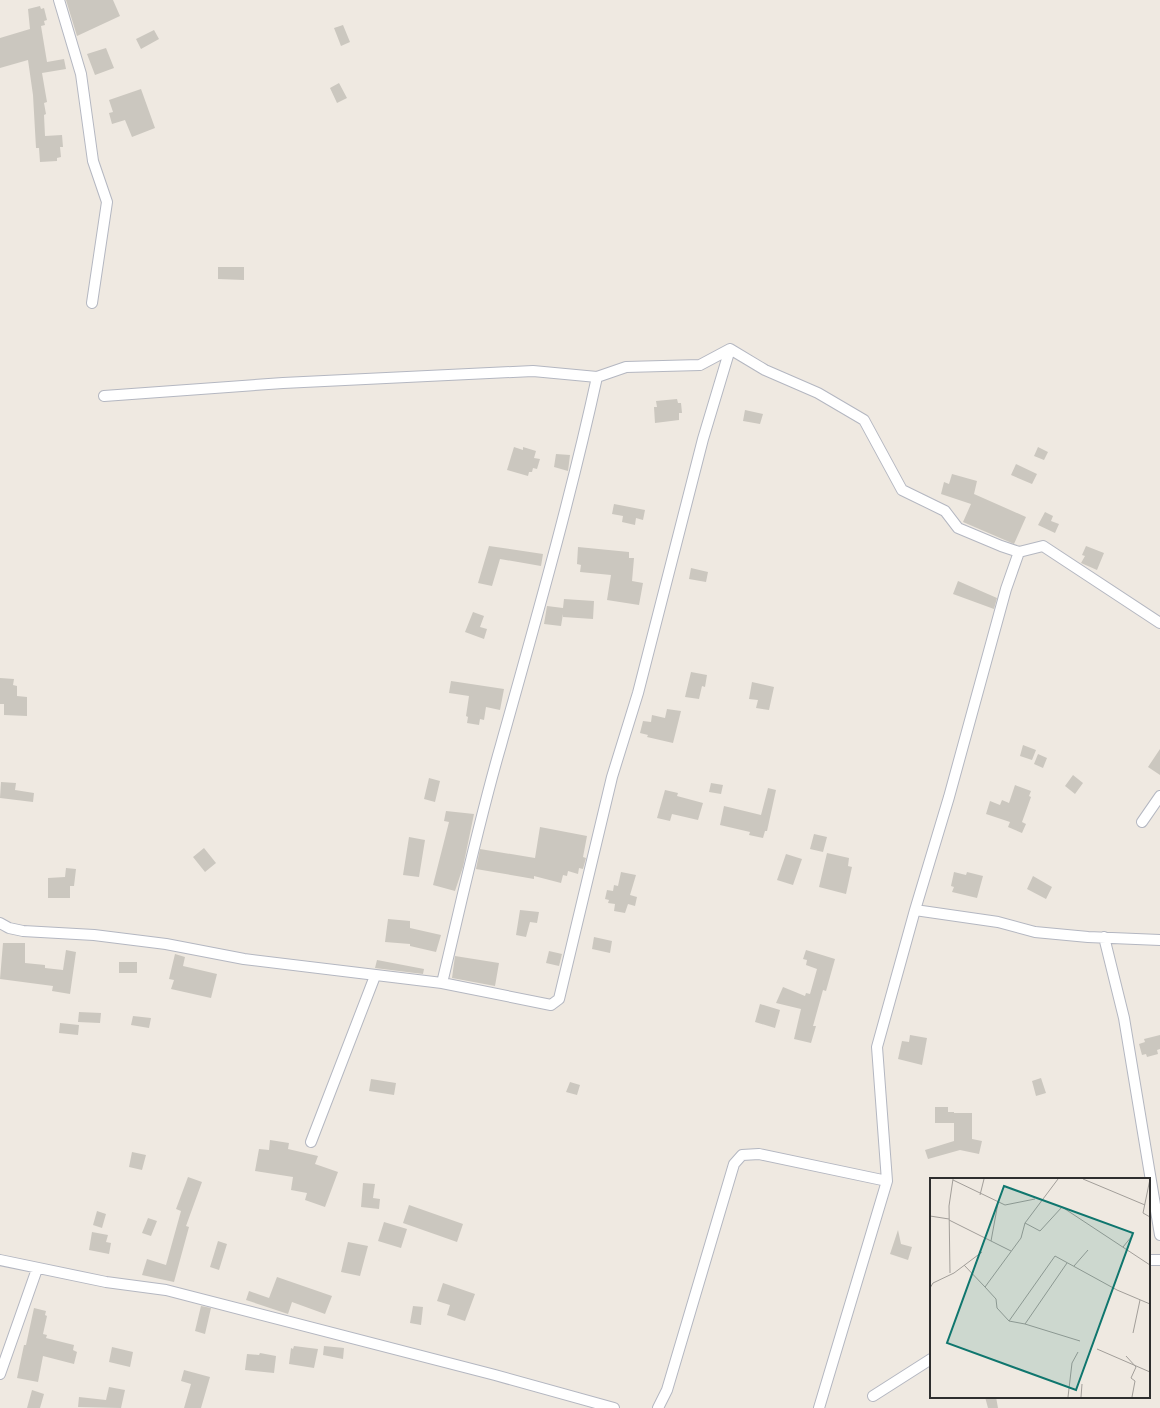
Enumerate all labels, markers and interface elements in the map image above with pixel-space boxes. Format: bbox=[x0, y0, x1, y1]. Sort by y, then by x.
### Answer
inset map bbox=[930, 1178, 1150, 1398]

